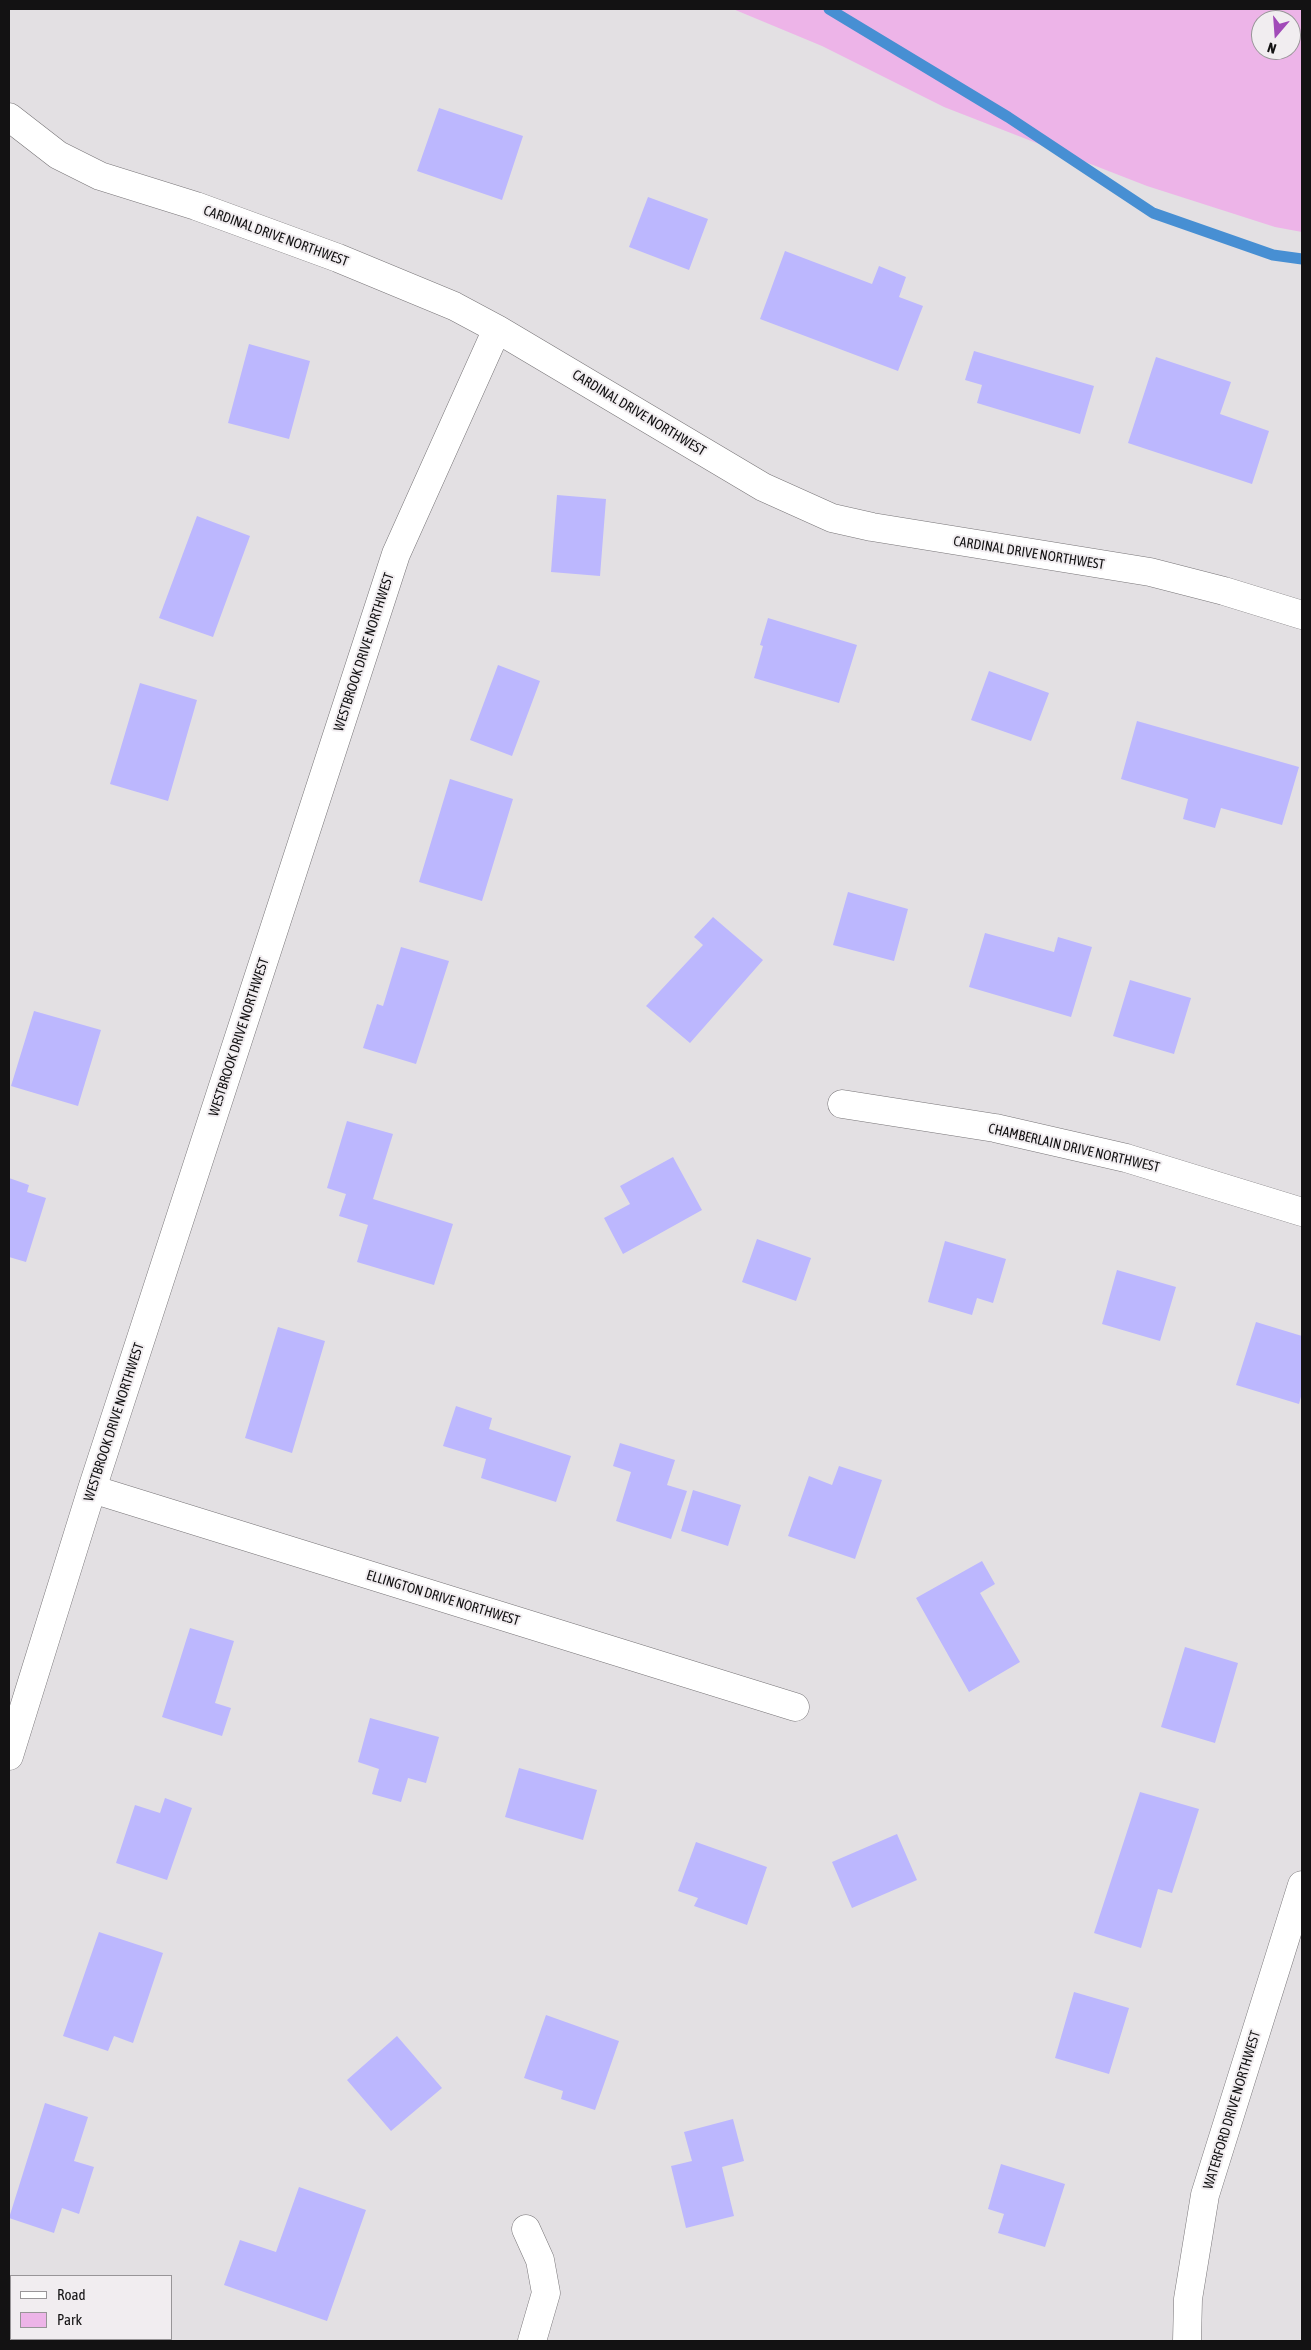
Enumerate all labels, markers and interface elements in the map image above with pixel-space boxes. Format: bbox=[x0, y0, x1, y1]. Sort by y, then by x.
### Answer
north arrow bbox=[1251, 10, 1301, 60]
text: N bbox=[1265, 39, 1278, 57]
street label: CARDINAL DRIVE NORTHWEST bbox=[201, 202, 351, 270]
street label: CARDINAL DRIVE NORTHWEST bbox=[569, 366, 709, 460]
street label: CARDINAL DRIVE NORTHWEST bbox=[952, 533, 1106, 573]
street label: WESTBROOK DRIVE NORTHWEST bbox=[330, 571, 398, 733]
street label: WESTBROOK DRIVE NORTHWEST bbox=[205, 956, 273, 1118]
street label: CHAMBERLAIN DRIVE NORTHWEST bbox=[987, 1120, 1161, 1176]
street label: WESTBROOK DRIVE NORTHWEST bbox=[80, 1341, 148, 1503]
street label: ELLINGTON DRIVE NORTHWEST bbox=[364, 1567, 522, 1629]
street label: WATERFORD DRIVE NORTHWEST bbox=[1200, 2029, 1264, 2191]
legend bbox=[10, 2275, 172, 2340]
text: Road bbox=[57, 2286, 86, 2303]
text: Park bbox=[57, 2311, 82, 2328]

